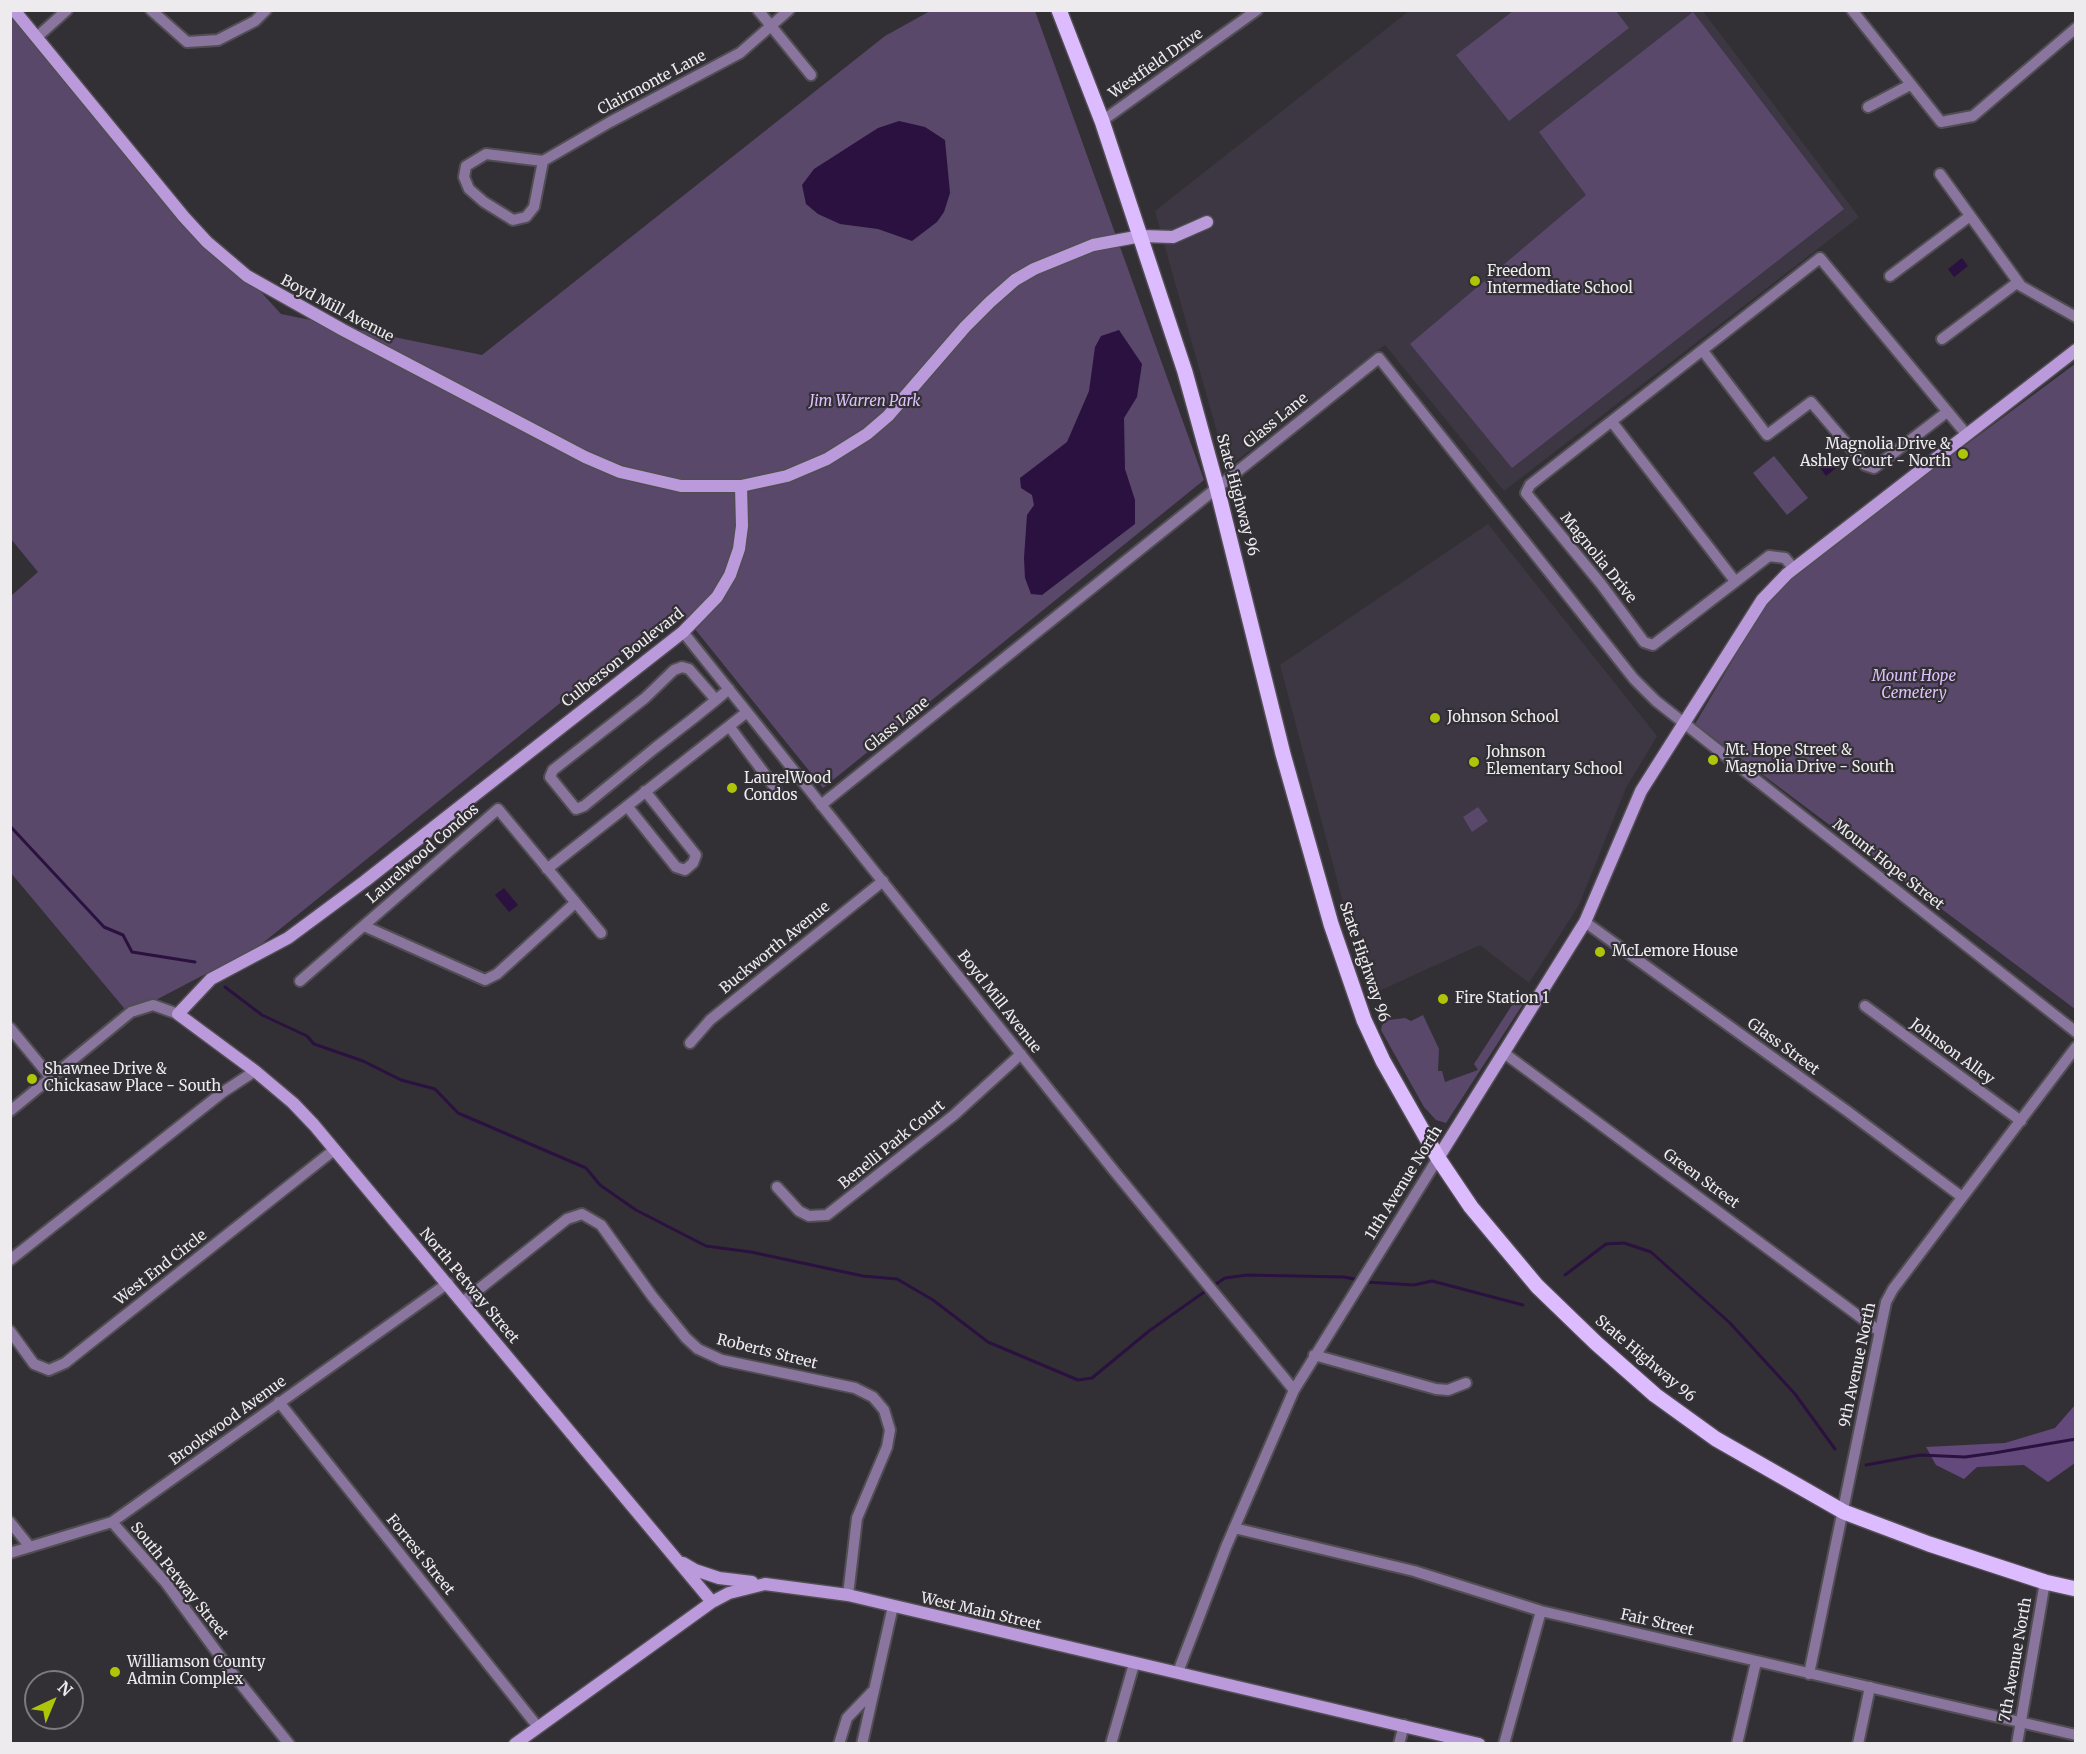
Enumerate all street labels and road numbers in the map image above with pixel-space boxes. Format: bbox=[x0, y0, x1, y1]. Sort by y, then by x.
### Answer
street label: Westfield Drive bbox=[1106, 25, 1206, 103]
street label: Clairmonte Lane bbox=[595, 47, 709, 119]
street label: Boyd Mill Avenue bbox=[277, 272, 397, 346]
street label: Glass Lane bbox=[1240, 390, 1312, 452]
street label: State Highway 96 bbox=[1212, 432, 1262, 558]
street label: Magnolia Drive bbox=[1556, 509, 1640, 607]
street label: Culberson Boulevard bbox=[558, 605, 688, 711]
street label: Glass Lane bbox=[861, 694, 933, 756]
street label: Laurelwood Condos bbox=[363, 800, 483, 908]
street label: Mount Hope Street bbox=[1829, 816, 1947, 914]
street label: Buckworth Avenue bbox=[716, 898, 834, 998]
street label: State Highway 96 bbox=[1335, 900, 1393, 1024]
street label: Boyd Mill Avenue bbox=[953, 947, 1045, 1057]
street label: Glass Street bbox=[1743, 1015, 1823, 1079]
street label: Johnson Alley bbox=[1906, 1015, 1998, 1089]
street label: Benelli Park Court bbox=[835, 1097, 949, 1193]
street label: 11th Avenue North bbox=[1362, 1123, 1446, 1243]
street label: Green Street bbox=[1660, 1145, 1742, 1213]
street label: North Petway Street bbox=[415, 1225, 523, 1347]
street label: West End Circle bbox=[111, 1226, 211, 1310]
street label: 9th Avenue North bbox=[1836, 1301, 1880, 1429]
street label: State Highway 96 bbox=[1591, 1312, 1699, 1406]
street label: Roberts Street bbox=[715, 1331, 819, 1373]
street label: Brookwood Avenue bbox=[166, 1373, 290, 1469]
street label: Forrest Street bbox=[382, 1511, 458, 1599]
street label: South Petway Street bbox=[126, 1519, 232, 1643]
street label: West Main Street bbox=[919, 1589, 1043, 1635]
street label: 7th Avenue North bbox=[1996, 1596, 2036, 1724]
street label: Fair Street bbox=[1619, 1606, 1695, 1640]

